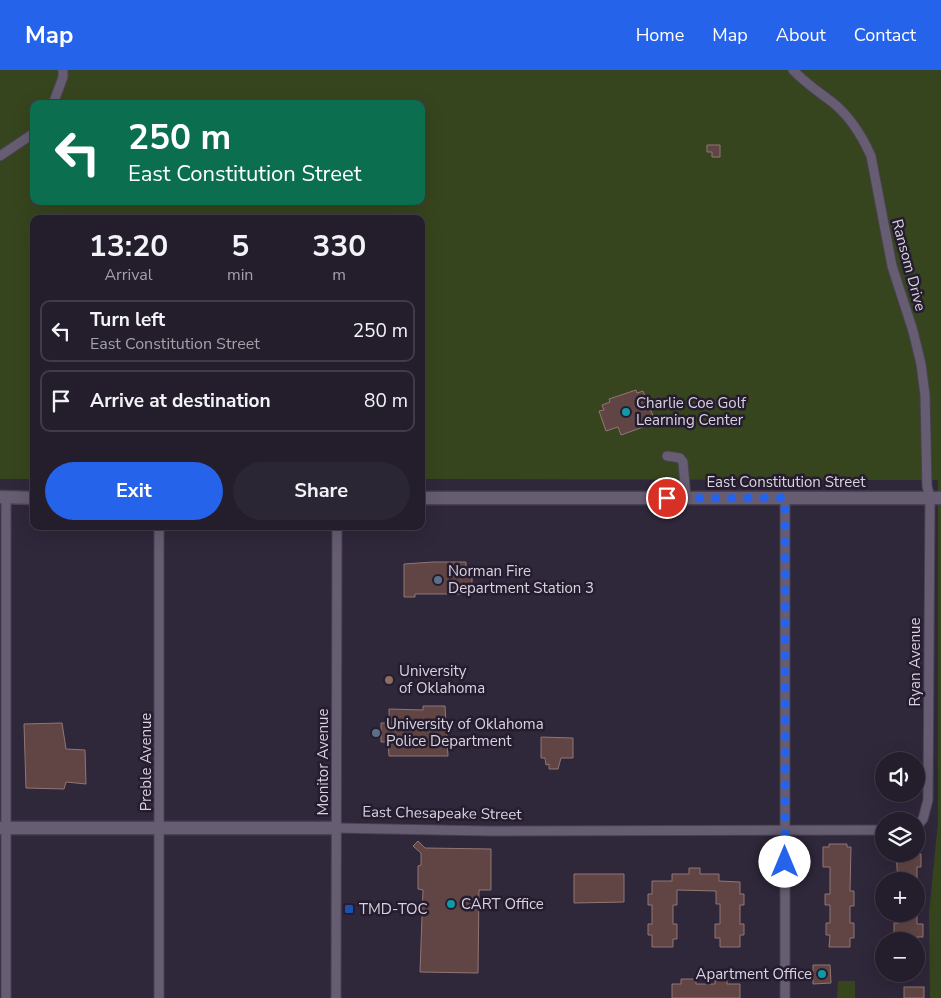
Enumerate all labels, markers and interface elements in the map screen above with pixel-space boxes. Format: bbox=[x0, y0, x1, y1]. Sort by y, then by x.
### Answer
text: Map bbox=[25, 19, 73, 51]
text: Home bbox=[636, 23, 684, 47]
text: Map bbox=[712, 23, 748, 47]
text: About bbox=[776, 23, 826, 47]
text: Contact bbox=[854, 23, 916, 47]
text: 250 m bbox=[128, 114, 231, 161]
icon: left bbox=[45, 120, 110, 185]
text: East Constitution Street bbox=[128, 159, 361, 189]
street label: Ransom Drive bbox=[887, 217, 931, 313]
text: 13:20 bbox=[89, 226, 168, 267]
text: 5 bbox=[231, 226, 249, 267]
text: 330 bbox=[312, 226, 366, 267]
text: Arrival bbox=[104, 264, 153, 286]
text: min bbox=[227, 264, 253, 286]
text: m bbox=[332, 264, 346, 286]
text: Turn left bbox=[90, 307, 165, 333]
icon: left bbox=[47, 317, 75, 345]
text: 250 m bbox=[353, 318, 408, 344]
text: East Constitution Street bbox=[90, 333, 260, 355]
icon: arrive bbox=[47, 387, 75, 415]
text: Arrive at destination bbox=[90, 388, 271, 414]
text: 80 m bbox=[364, 388, 408, 414]
place label: Charlie Coe Golf Learning Center bbox=[636, 393, 747, 430]
marker: Charlie Coe Golf Learning Center bbox=[620, 406, 632, 418]
button: Exit bbox=[45, 462, 223, 520]
button: Share bbox=[233, 462, 410, 520]
street label: East Constitution Street bbox=[706, 472, 866, 492]
pin bbox=[646, 477, 688, 519]
icon: arrive bbox=[653, 484, 681, 512]
place label: Norman Fire Department Station 3 bbox=[448, 561, 594, 598]
marker: Norman Fire Department Station 3 bbox=[432, 574, 444, 586]
street label: Ryan Avenue bbox=[905, 618, 925, 706]
place label: University of Oklahoma bbox=[399, 661, 485, 698]
marker: University of Oklahoma bbox=[383, 674, 395, 686]
street label: Monitor Avenue bbox=[313, 709, 333, 815]
street label: Preble Avenue bbox=[136, 713, 156, 811]
place label: University of Oklahoma Police Department bbox=[386, 714, 544, 751]
marker: University of Oklahoma Police Department bbox=[370, 727, 382, 739]
map controls bbox=[875, 752, 925, 982]
button: sound bbox=[875, 752, 925, 802]
street label: East Chesapeake Street bbox=[362, 802, 523, 824]
button: layers bbox=[875, 812, 925, 862]
position arrow bbox=[758, 835, 810, 887]
button: + bbox=[875, 872, 925, 922]
place label: CART Office bbox=[461, 894, 544, 914]
marker: CART Office bbox=[445, 898, 457, 910]
place label: TMD-TOC bbox=[359, 899, 428, 919]
marker: TMD-TOC bbox=[343, 903, 355, 915]
button: − bbox=[875, 932, 925, 982]
place label: Apartment Office bbox=[695, 964, 812, 984]
marker: Apartment Office bbox=[816, 968, 828, 980]

